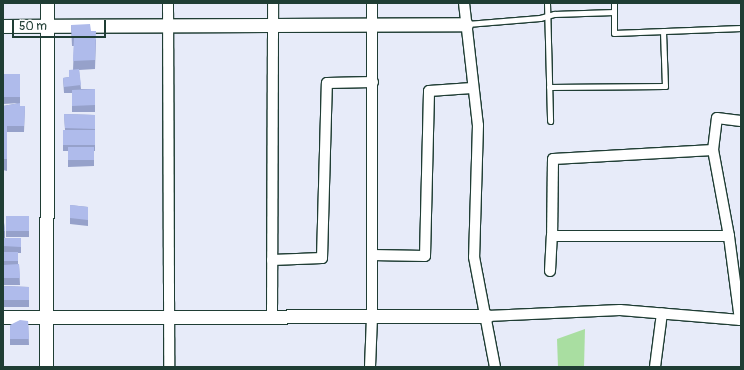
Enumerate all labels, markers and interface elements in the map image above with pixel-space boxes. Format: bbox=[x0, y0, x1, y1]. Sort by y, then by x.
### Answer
scale bar bbox=[14, 12, 108, 38]
text: 50 m bbox=[19, 19, 47, 34]

